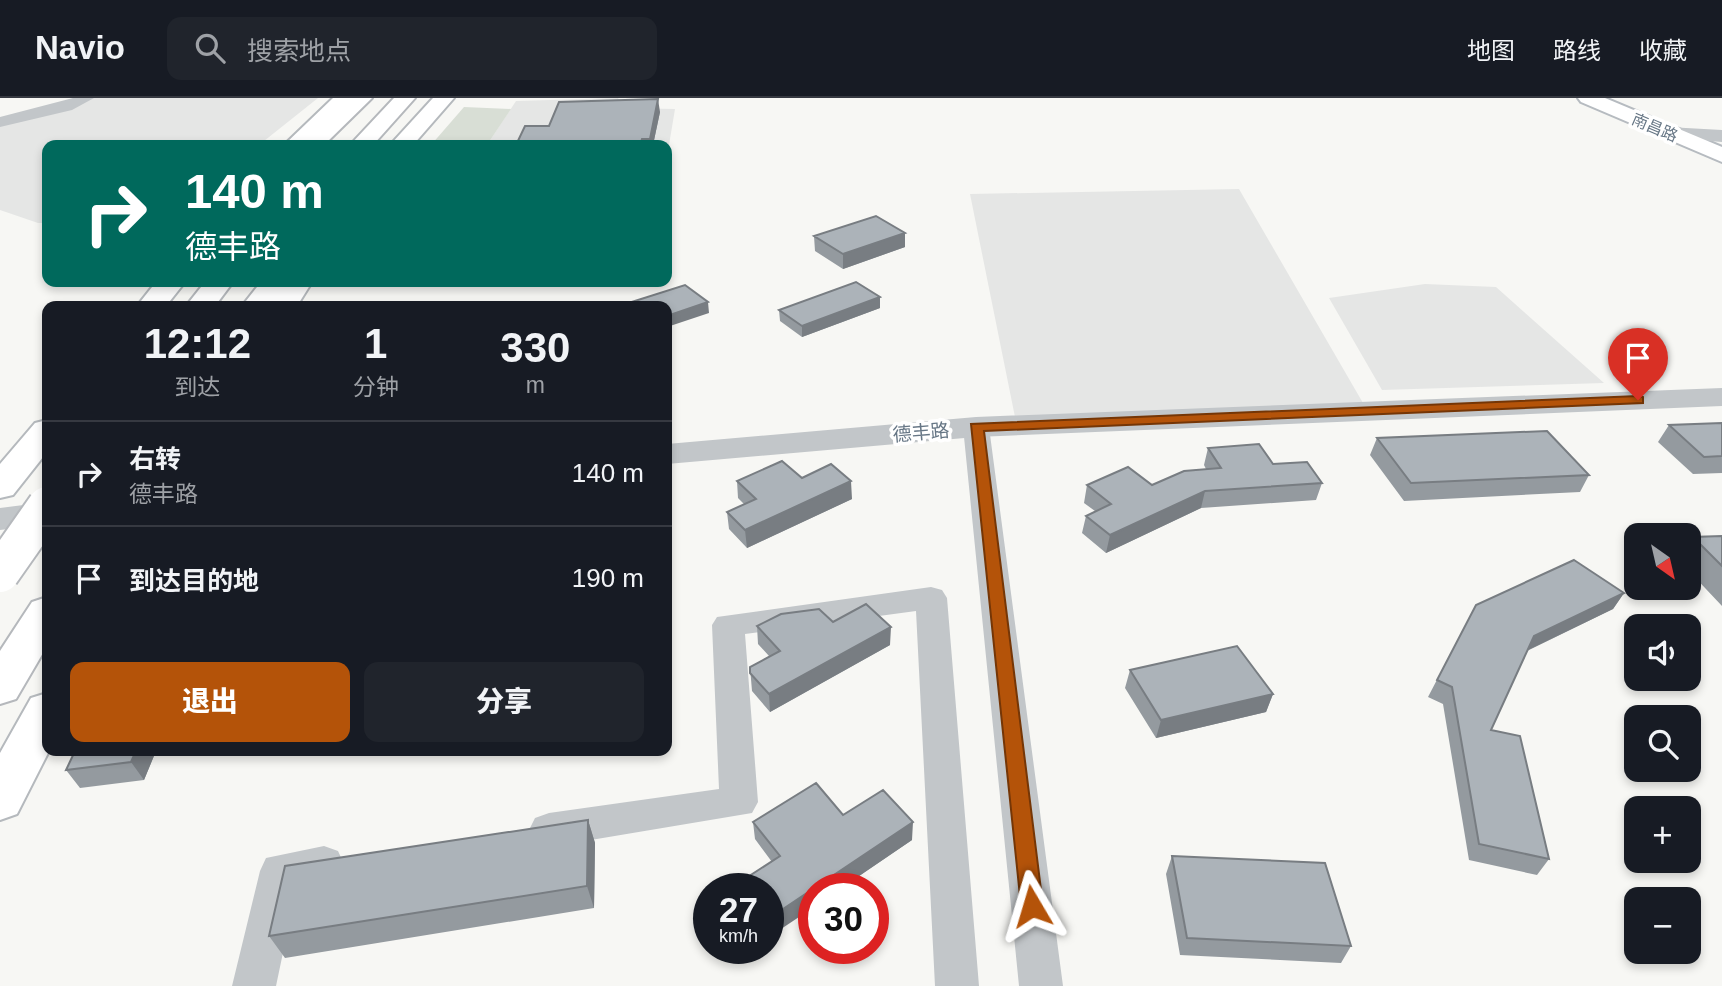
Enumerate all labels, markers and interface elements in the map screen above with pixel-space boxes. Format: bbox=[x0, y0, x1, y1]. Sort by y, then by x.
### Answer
search box bbox=[167, 17, 657, 80]
text: Navio bbox=[35, 29, 125, 66]
icon: search bbox=[191, 29, 229, 67]
text: 搜索地点 bbox=[247, 36, 351, 66]
text: 地图 bbox=[1467, 37, 1515, 64]
text: 路线 bbox=[1553, 37, 1601, 64]
text: 收藏 bbox=[1639, 37, 1687, 64]
street label: 南昌路 bbox=[1629, 110, 1680, 145]
text: 140 m bbox=[185, 164, 324, 218]
icon: right bbox=[70, 168, 161, 259]
text: 德丰路 bbox=[185, 229, 281, 265]
text: 12:12 bbox=[144, 320, 251, 367]
text: 1 bbox=[364, 320, 387, 367]
text: 330 bbox=[500, 324, 570, 371]
pin bbox=[1608, 328, 1668, 400]
icon: arrive bbox=[1619, 339, 1657, 377]
text: m bbox=[526, 372, 545, 398]
text: 到达 bbox=[174, 374, 220, 400]
text: 分钟 bbox=[353, 374, 399, 400]
street label: 德丰路 bbox=[892, 420, 950, 445]
text: 右转 bbox=[129, 444, 181, 474]
icon: right bbox=[70, 455, 108, 493]
text: 140 m bbox=[572, 458, 644, 488]
text: 德丰路 bbox=[129, 481, 198, 507]
north arrow bbox=[1624, 523, 1701, 600]
map controls bbox=[1624, 523, 1701, 964]
icon: arrive bbox=[70, 560, 108, 598]
text: 190 m bbox=[572, 563, 644, 593]
text: 到达目的地 bbox=[129, 566, 259, 596]
button: sound bbox=[1624, 614, 1701, 691]
button: 退出 bbox=[70, 662, 350, 742]
button: 分享 bbox=[364, 662, 644, 742]
button: search bbox=[1624, 705, 1701, 782]
button: + bbox=[1624, 796, 1701, 873]
position arrow bbox=[995, 869, 1069, 943]
speed limit sign: 30 bbox=[798, 873, 889, 964]
button: − bbox=[1624, 887, 1701, 964]
text: 27 bbox=[719, 890, 758, 929]
text: km/h bbox=[719, 926, 758, 946]

